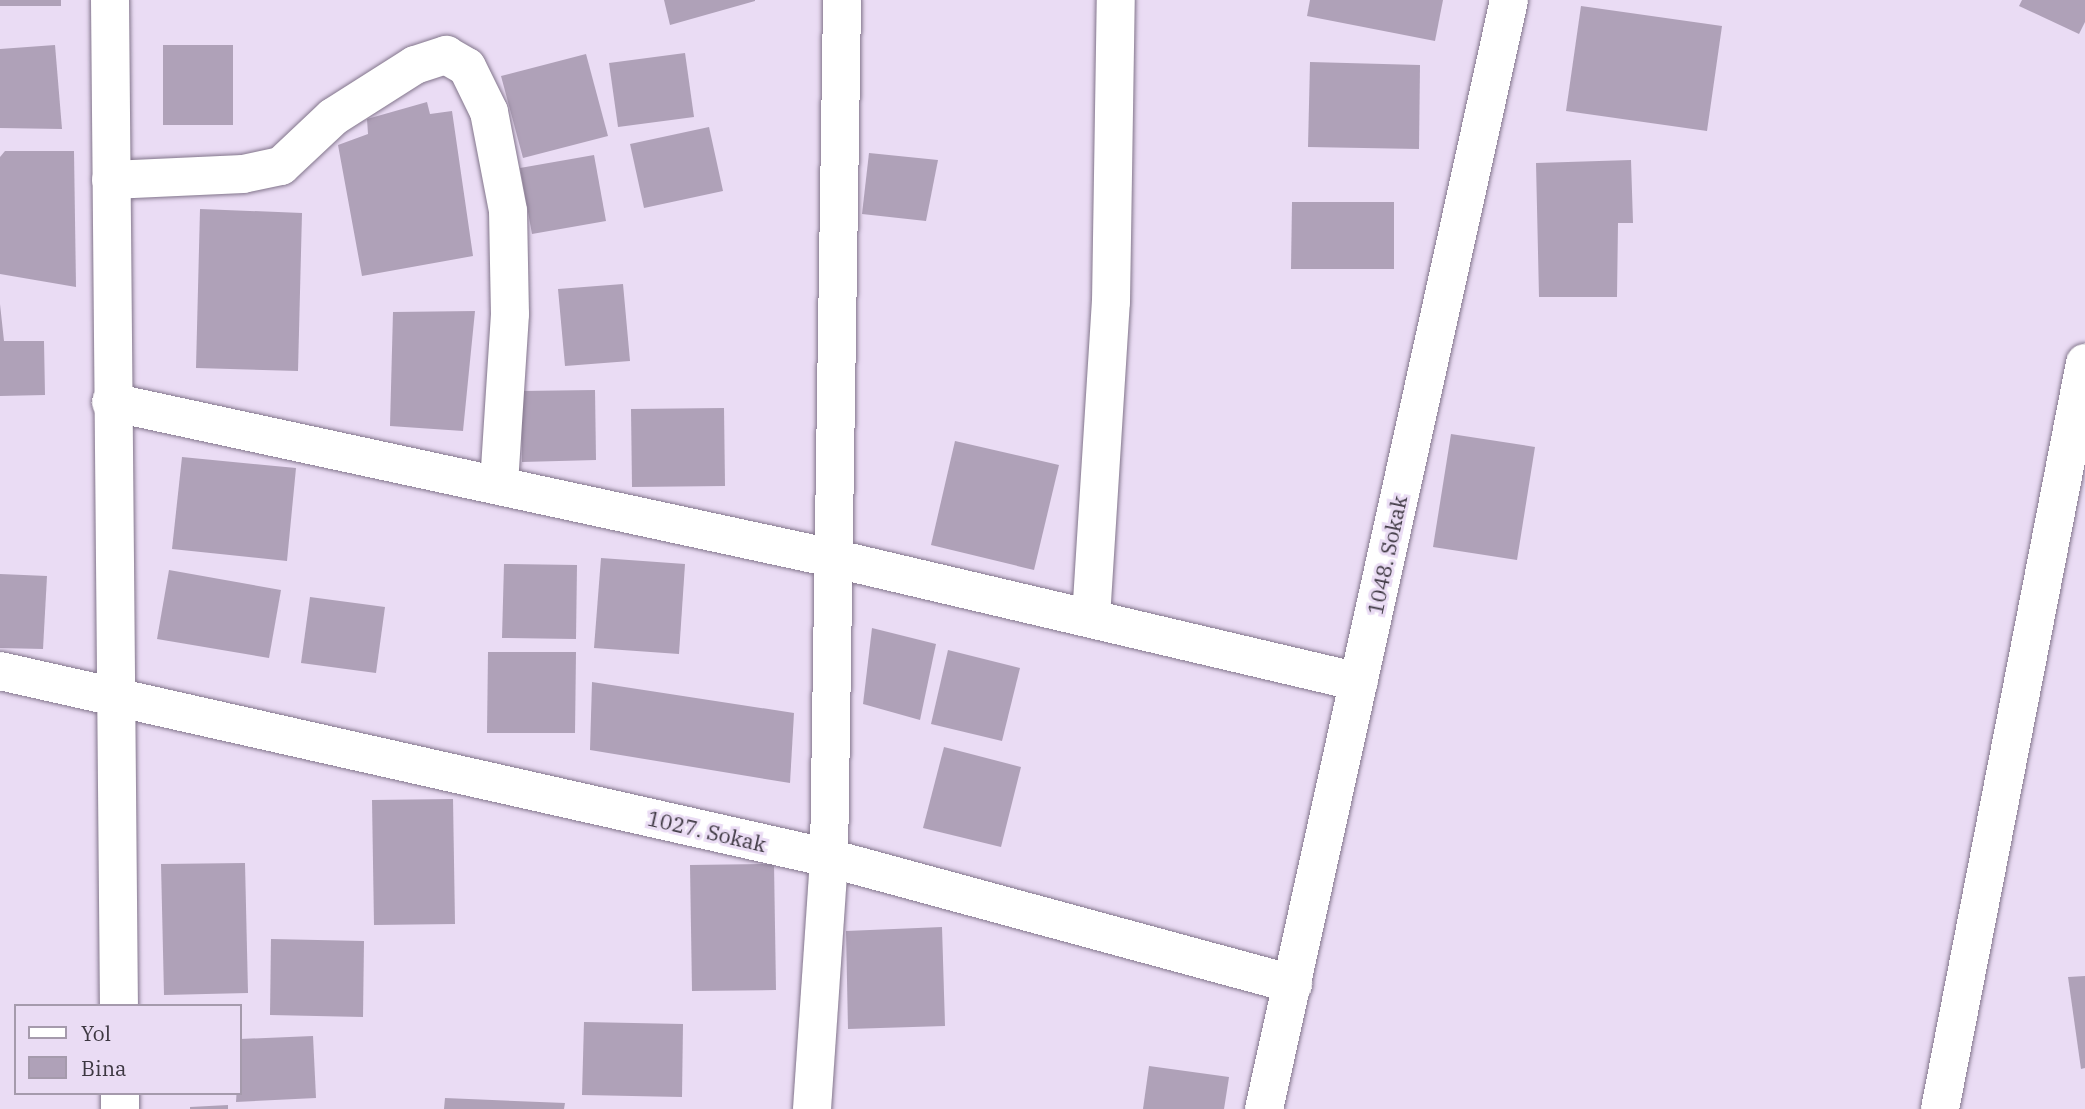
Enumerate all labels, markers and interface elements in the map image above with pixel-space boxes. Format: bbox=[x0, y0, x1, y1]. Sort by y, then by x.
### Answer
street label: 1048. Sokak bbox=[1362, 493, 1412, 617]
street label: 1027. Sokak bbox=[645, 805, 769, 857]
legend bbox=[14, 1004, 242, 1095]
text: Yol bbox=[81, 1019, 111, 1047]
text: Bina bbox=[81, 1054, 127, 1082]

